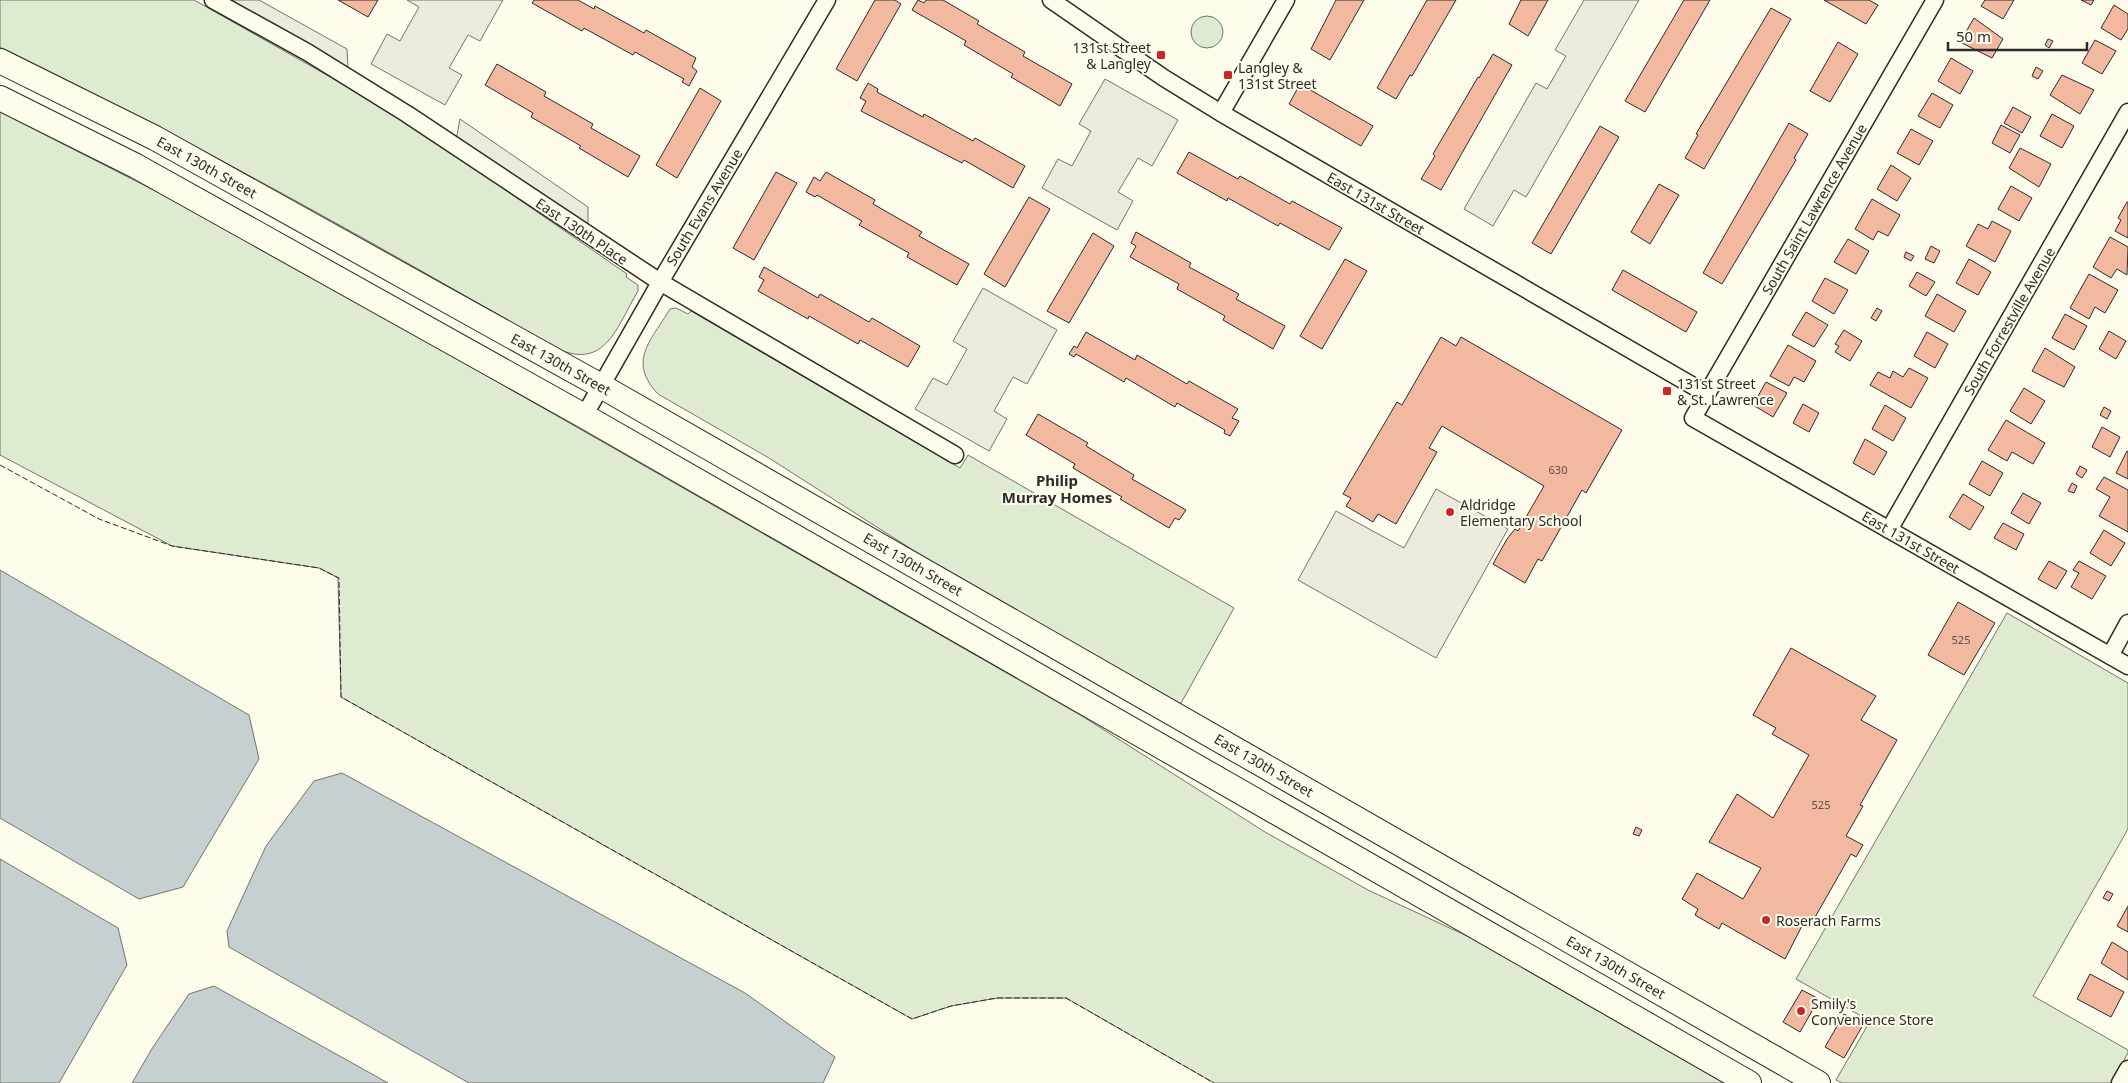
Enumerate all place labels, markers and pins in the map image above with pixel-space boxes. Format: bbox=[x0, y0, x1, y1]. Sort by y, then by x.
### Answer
place label: 131st Street & Langley bbox=[1072, 38, 1152, 73]
marker: 131st Street & Langley bbox=[1155, 49, 1167, 61]
place label: Langley & 131st Street bbox=[1238, 58, 1317, 93]
marker: Langley & 131st Street bbox=[1222, 69, 1234, 81]
place label: 131st Street & St. Lawrence bbox=[1677, 374, 1774, 409]
marker: 131st Street & St. Lawrence bbox=[1661, 385, 1673, 397]
place label: Aldridge Elementary School bbox=[1460, 495, 1582, 530]
marker: Aldridge Elementary School bbox=[1444, 506, 1456, 518]
place label: Roserach Farms bbox=[1776, 911, 1881, 930]
marker: Roserach Farms bbox=[1760, 914, 1772, 926]
place label: Smily's Convenience Store bbox=[1811, 994, 1934, 1029]
marker: Smily's Convenience Store bbox=[1795, 1005, 1807, 1017]

